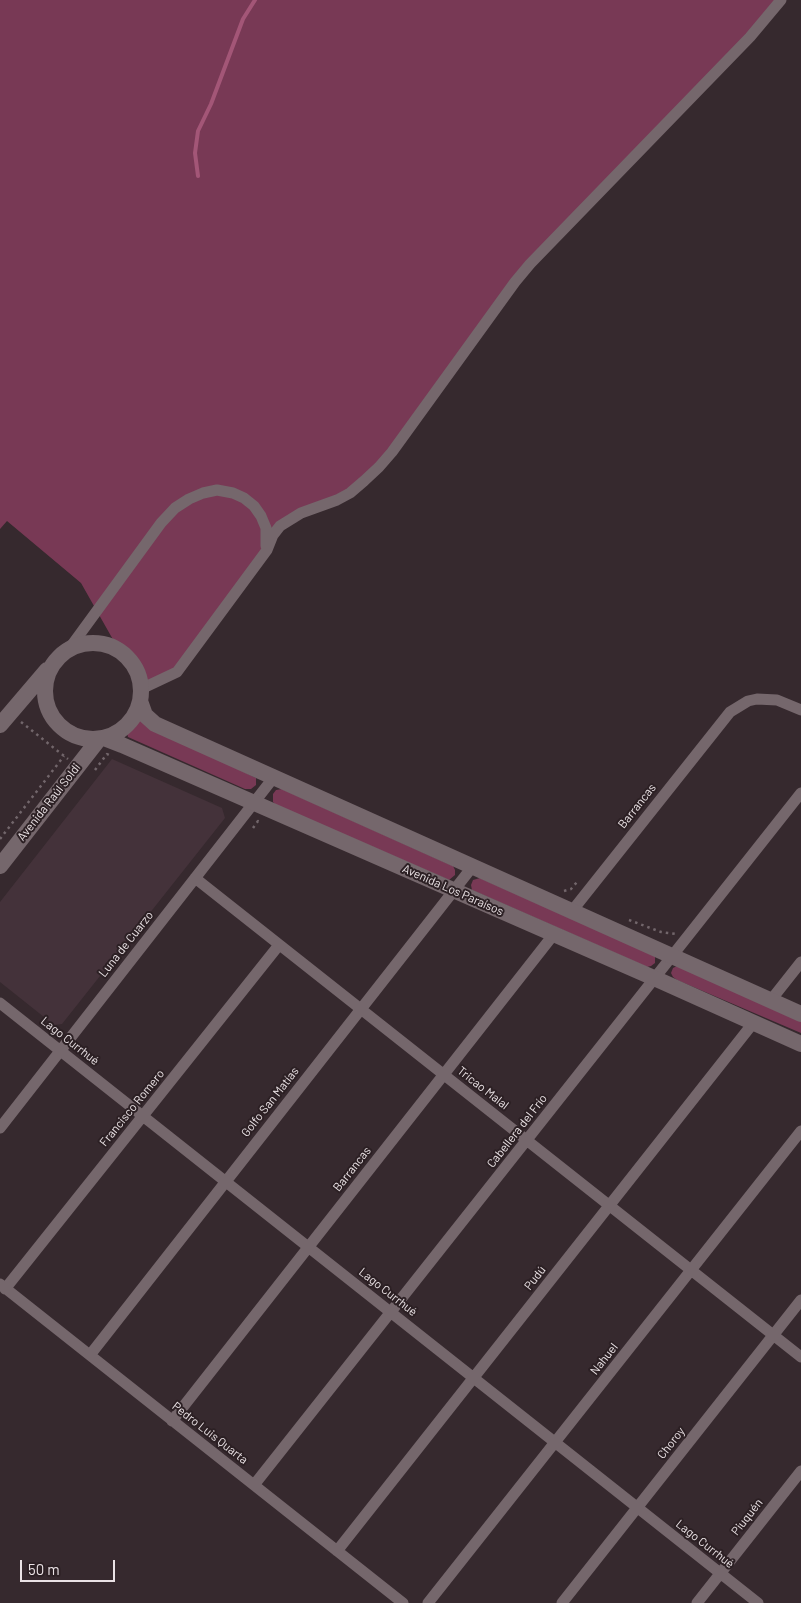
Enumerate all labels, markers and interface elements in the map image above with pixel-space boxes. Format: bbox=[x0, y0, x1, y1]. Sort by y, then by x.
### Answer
street label: Avenida Raúl Soldi bbox=[14, 760, 84, 844]
street label: Barrancas bbox=[615, 781, 659, 831]
street label: Avenida Los Paraísos bbox=[400, 861, 506, 919]
street label: Luna de Cuarzo bbox=[96, 908, 156, 980]
street label: Lago Currhué bbox=[38, 1014, 102, 1068]
street label: Tricao Malal bbox=[454, 1063, 512, 1113]
street label: Golfo San Matías bbox=[238, 1064, 302, 1140]
street label: Francisco Romero bbox=[97, 1067, 167, 1149]
street label: Cabellera del Frío bbox=[484, 1091, 550, 1171]
street label: Barrancas bbox=[330, 1144, 374, 1194]
street label: Pudú bbox=[521, 1263, 549, 1293]
street label: Lago Currhué bbox=[356, 1265, 420, 1319]
street label: Nahuel bbox=[587, 1340, 621, 1378]
street label: Pedro Luis Quarta bbox=[169, 1399, 251, 1467]
street label: Choroy bbox=[654, 1424, 688, 1462]
street label: Piuquén bbox=[728, 1496, 766, 1538]
street label: Lago Currhué bbox=[673, 1517, 737, 1571]
scale bar bbox=[22, 1550, 118, 1582]
text: 50 m bbox=[28, 1560, 60, 1578]

